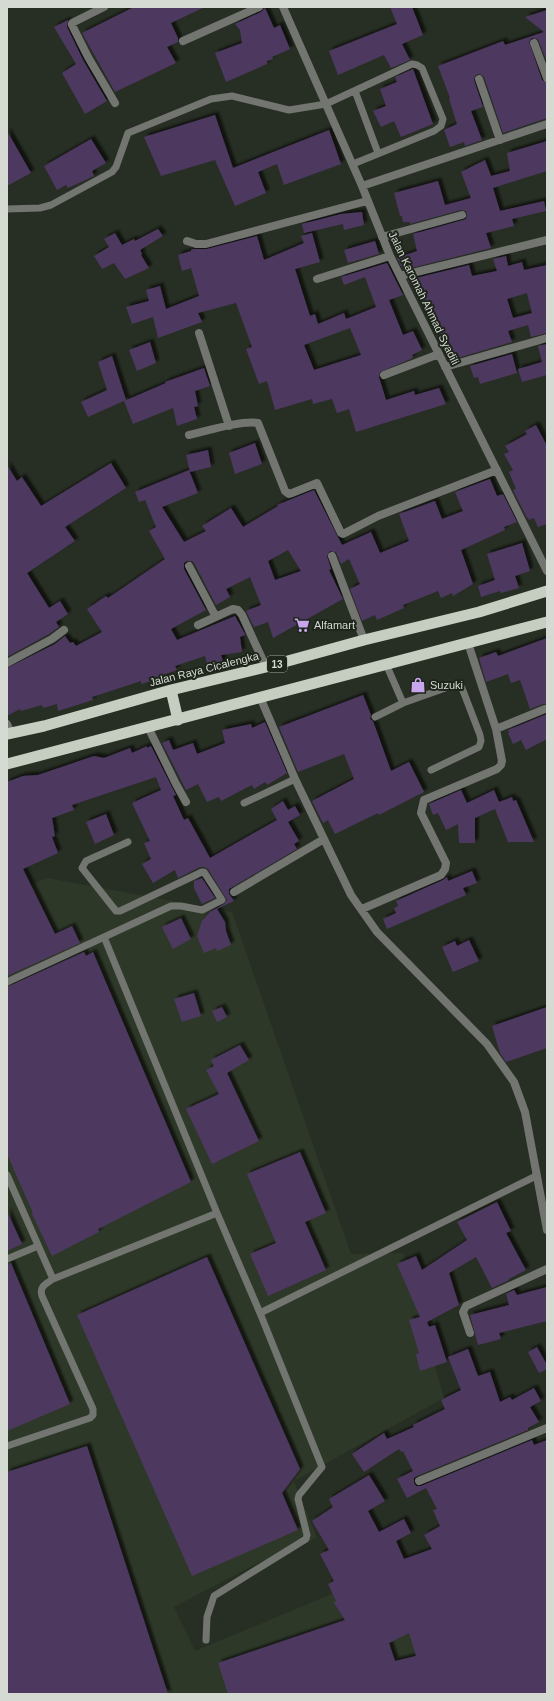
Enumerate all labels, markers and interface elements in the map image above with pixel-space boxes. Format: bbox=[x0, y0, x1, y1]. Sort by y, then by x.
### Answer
street label: Jalan Karomah Ahmad Syadili bbox=[386, 229, 462, 367]
supermarket icon: Alfamart bbox=[293, 616, 311, 634]
place label: Alfamart bbox=[314, 619, 355, 631]
street label: Jalan Raya Cicalengka bbox=[148, 649, 261, 688]
road number: 13 bbox=[267, 656, 287, 672]
shop icon: Suzuki bbox=[409, 676, 427, 694]
place label: Suzuki bbox=[430, 679, 463, 691]

